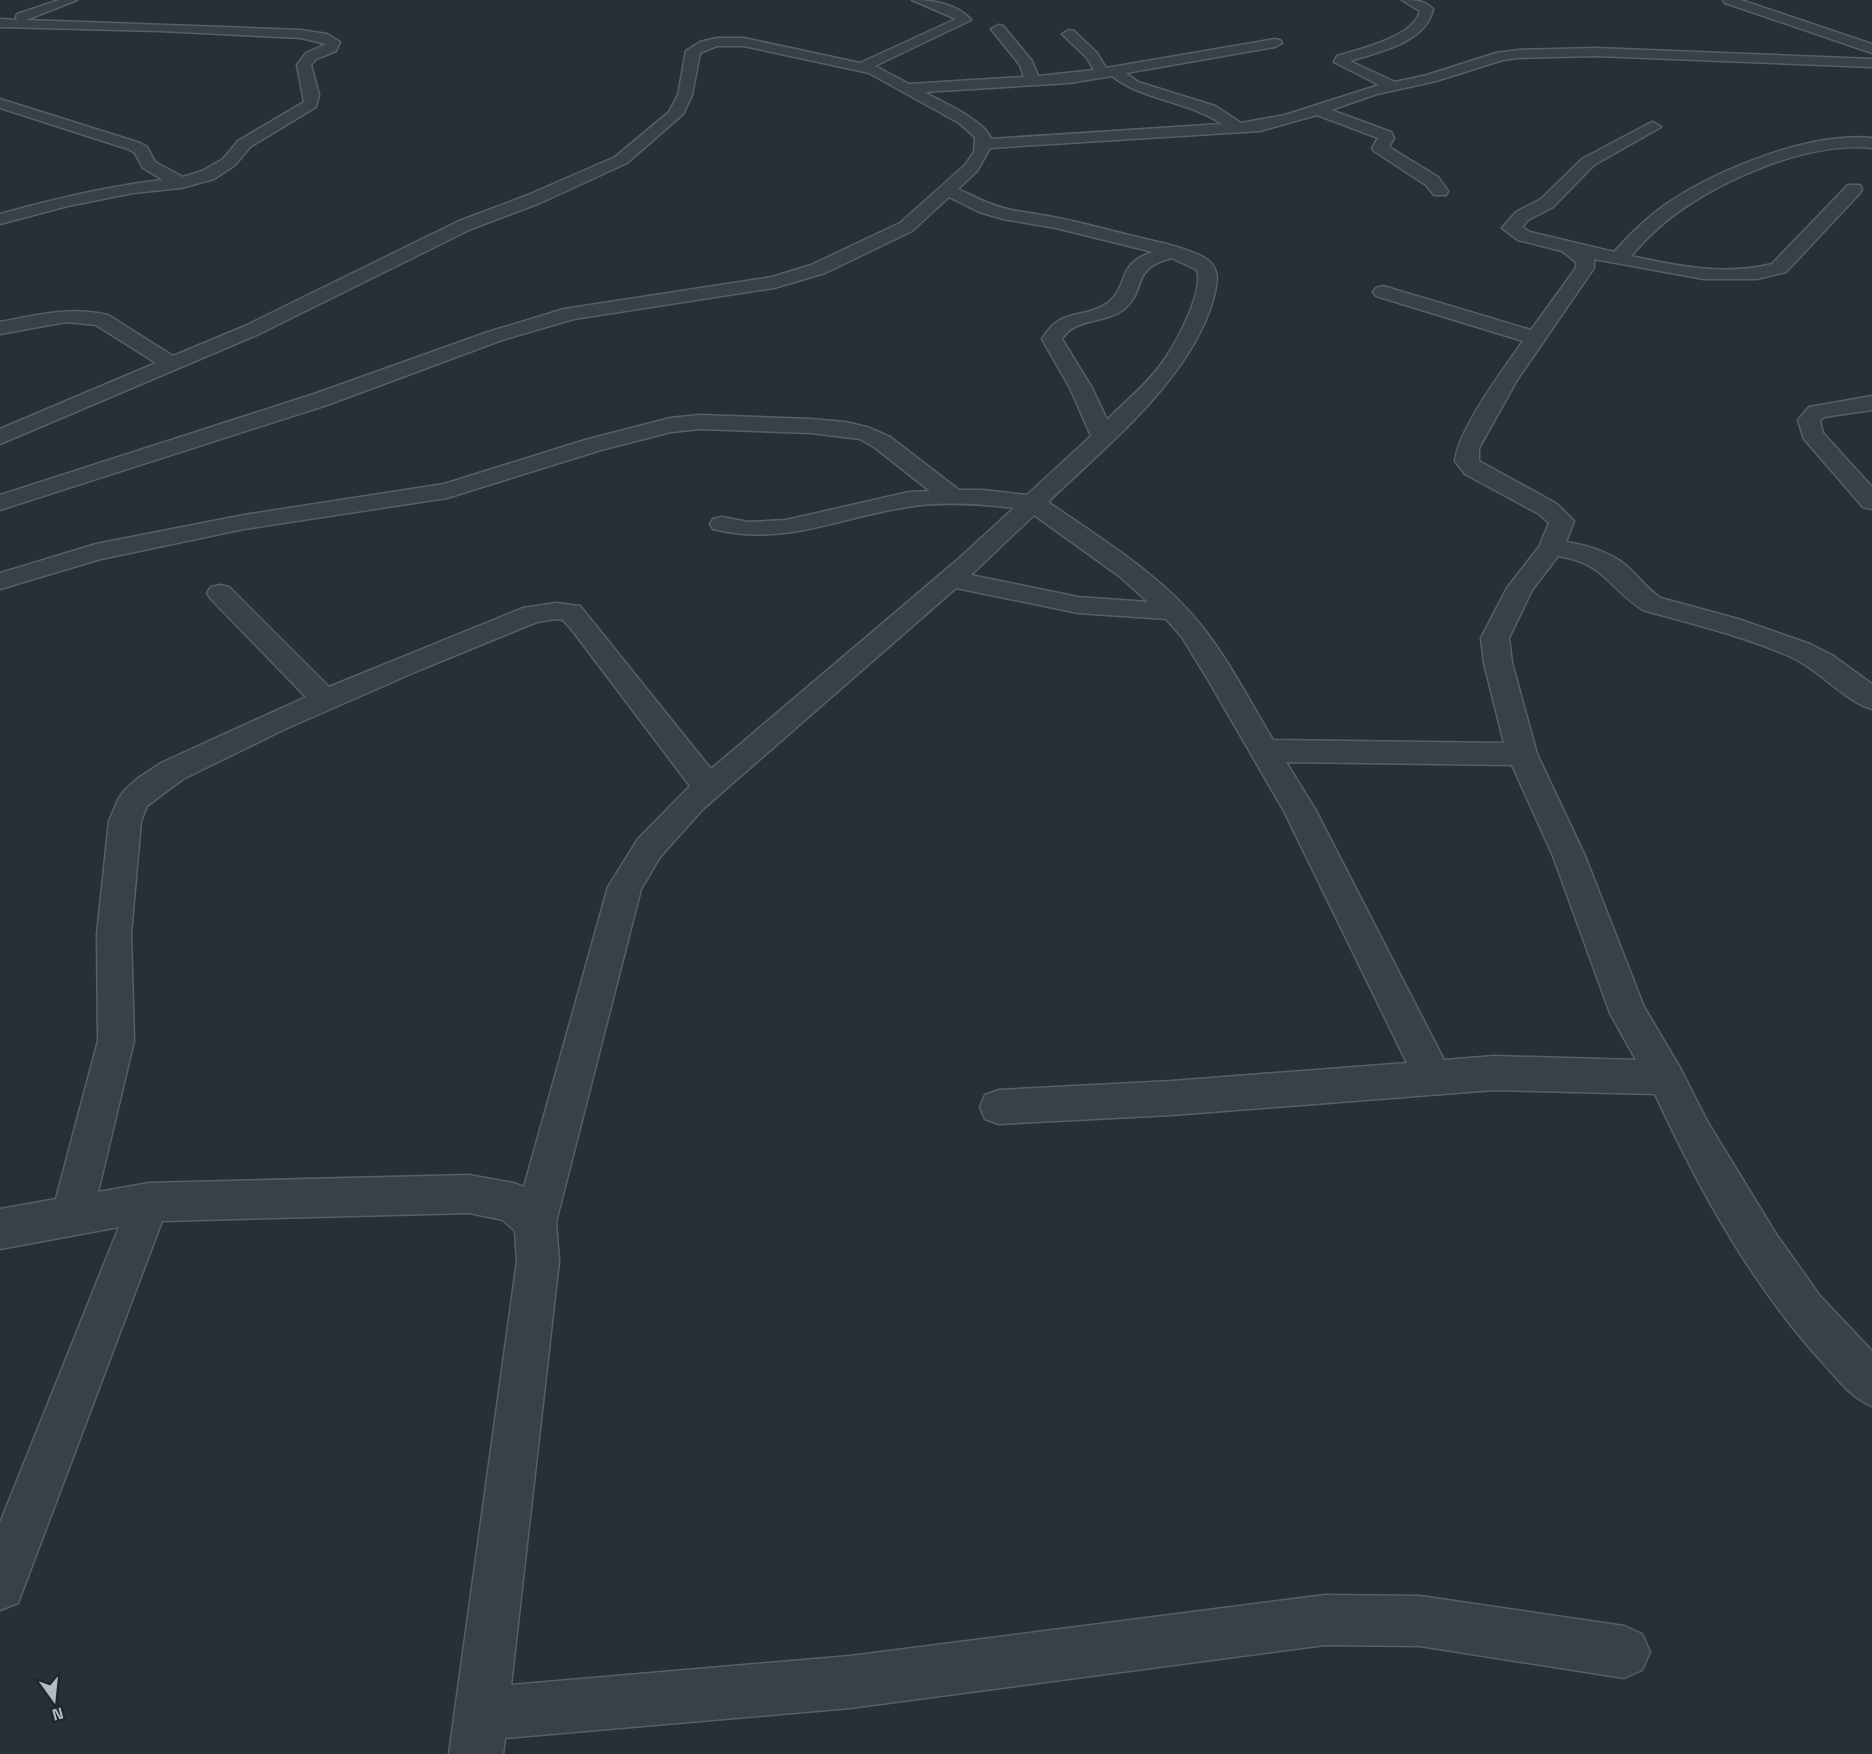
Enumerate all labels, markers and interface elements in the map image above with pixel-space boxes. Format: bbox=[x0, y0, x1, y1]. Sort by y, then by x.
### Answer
north arrow bbox=[24, 1670, 84, 1730]
text: N bbox=[50, 1702, 66, 1726]

